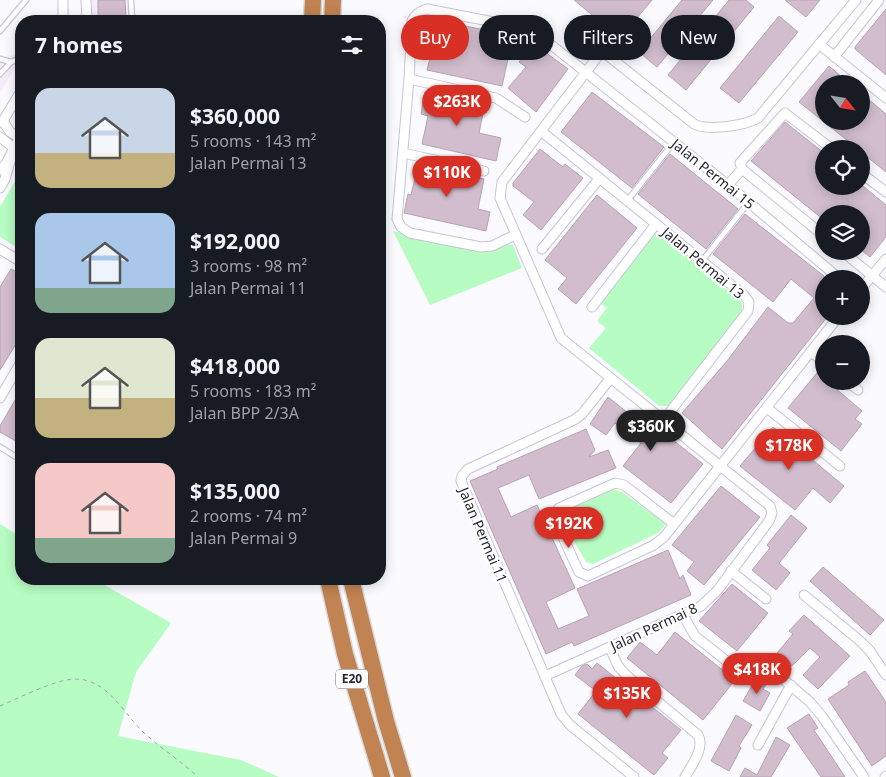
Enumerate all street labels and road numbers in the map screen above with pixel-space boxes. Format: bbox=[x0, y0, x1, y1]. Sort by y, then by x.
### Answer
street label: Jalan Permai 15 bbox=[666, 133, 759, 213]
street label: Jalan Permai 13 bbox=[657, 221, 748, 303]
street label: Jalan Permai 11 bbox=[454, 482, 512, 585]
street label: Jalan Permai 8 bbox=[605, 598, 700, 656]
road number: E20 bbox=[336, 670, 368, 689]

